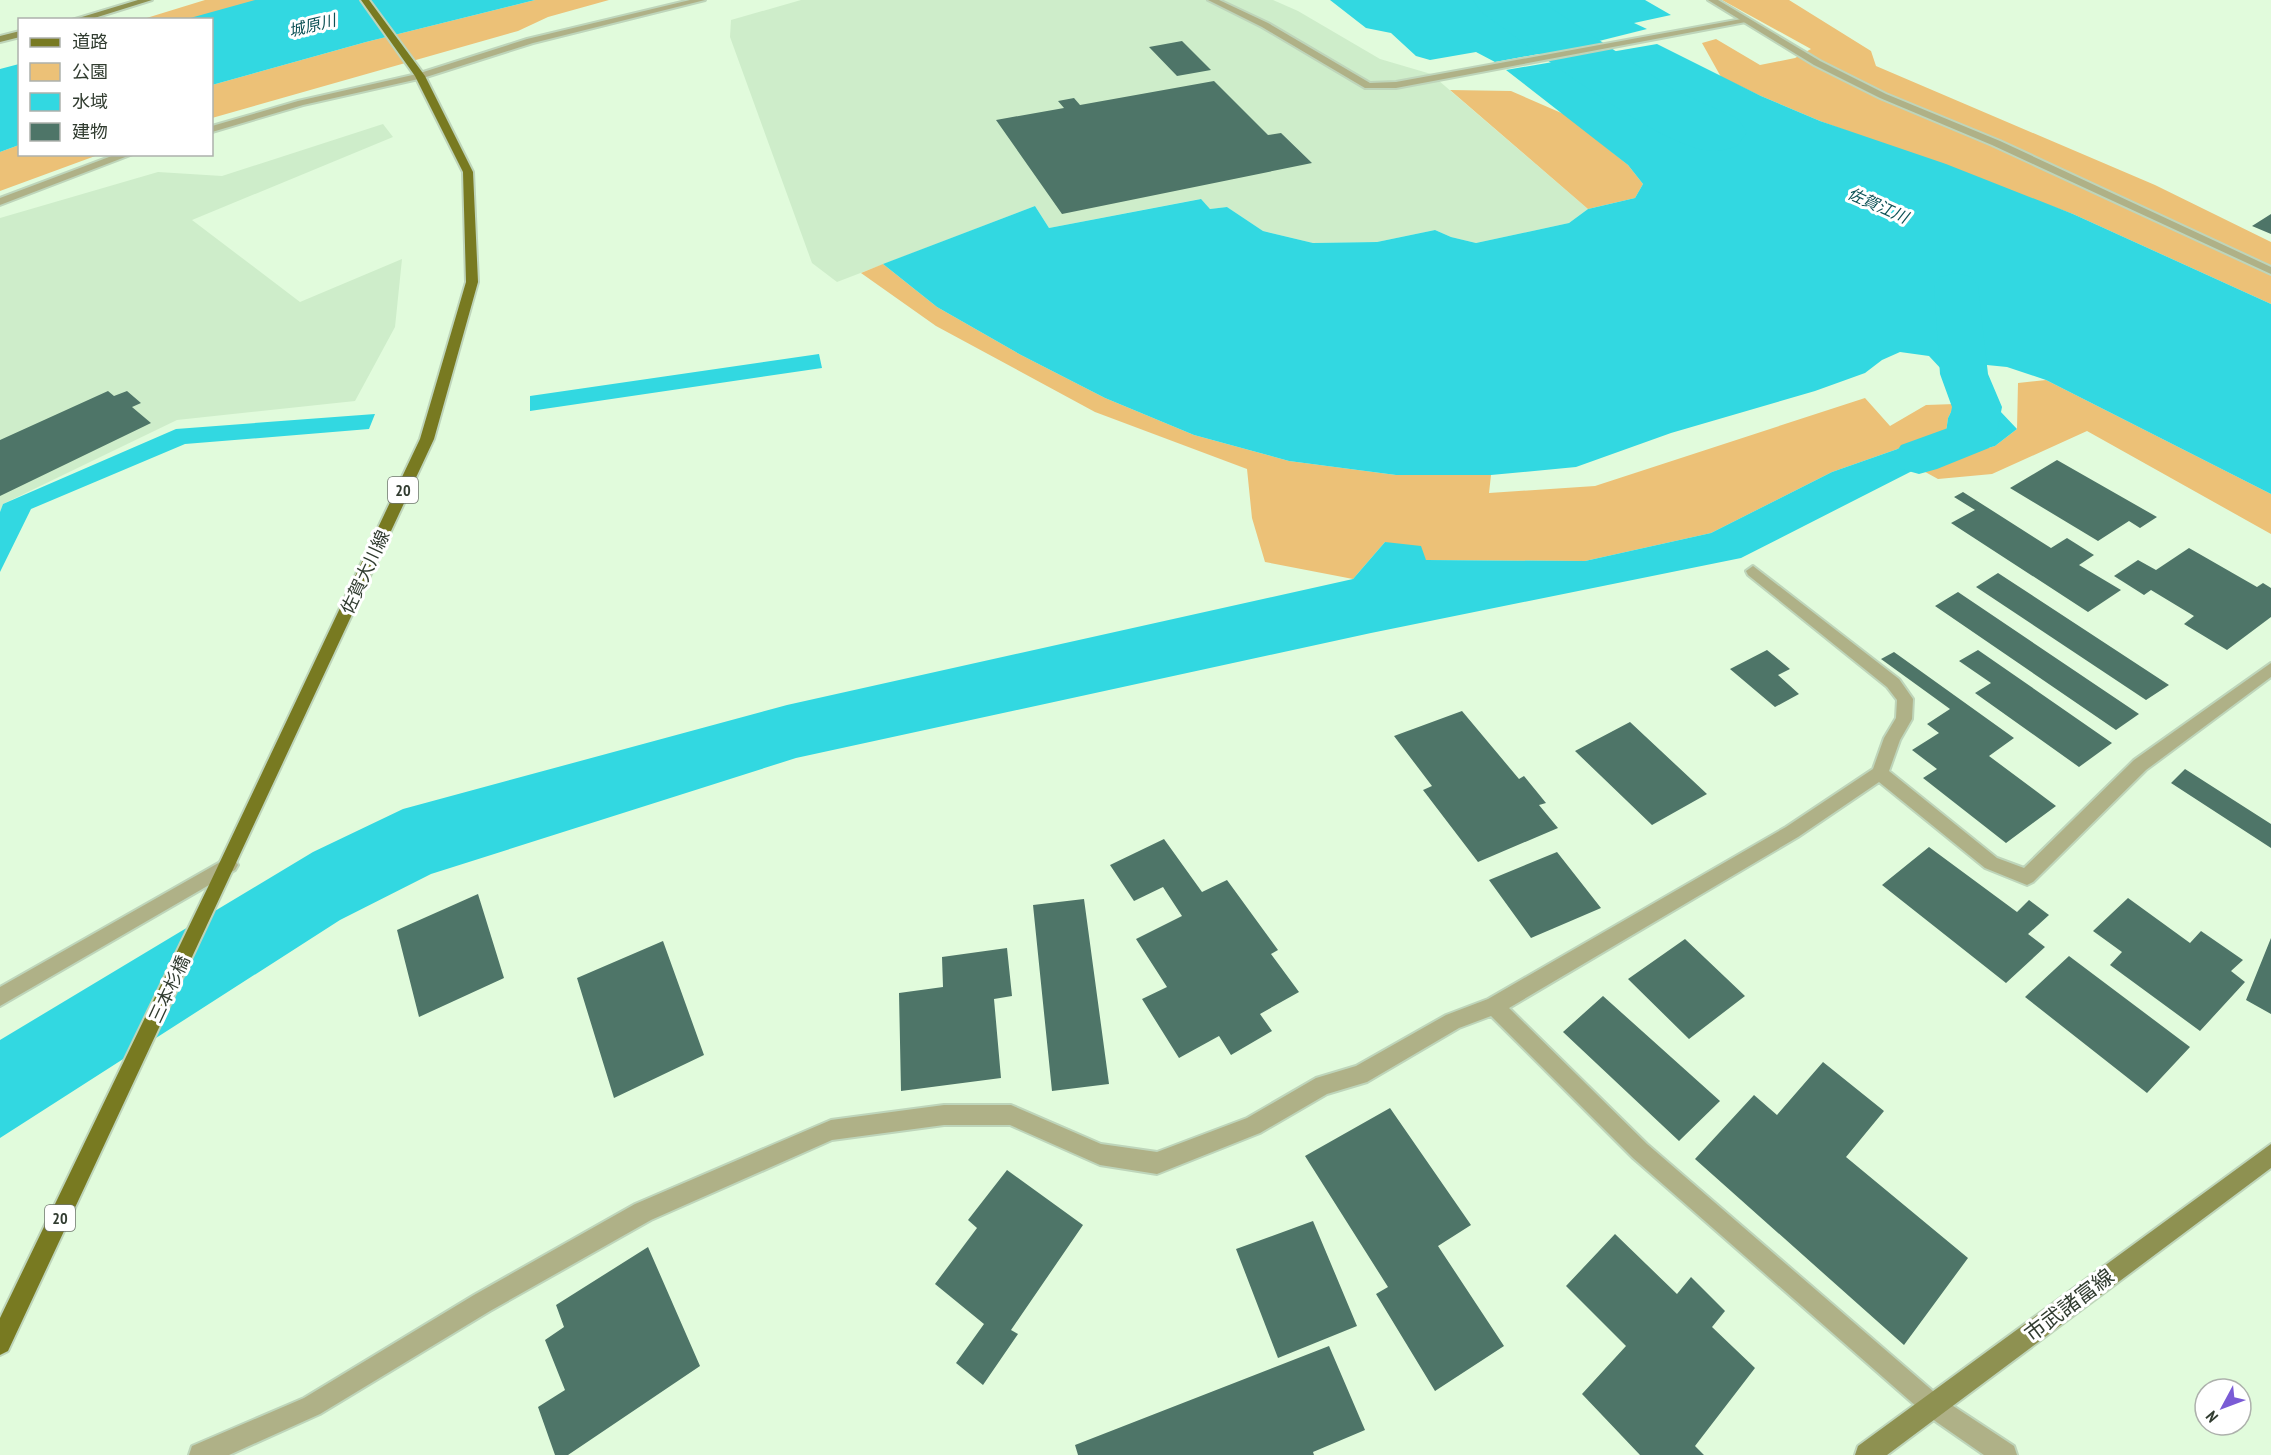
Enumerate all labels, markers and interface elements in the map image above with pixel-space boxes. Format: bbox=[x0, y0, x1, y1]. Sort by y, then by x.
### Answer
water label: 城原川 bbox=[286, 9, 340, 41]
legend bbox=[18, 18, 213, 156]
text: 道路 bbox=[72, 30, 108, 53]
text: 公園 bbox=[72, 60, 108, 83]
text: 水域 bbox=[72, 90, 108, 113]
text: 建物 bbox=[72, 120, 108, 143]
water label: 佐賀江川 bbox=[1845, 183, 1913, 228]
road number: 20 bbox=[388, 477, 418, 503]
street label: 佐賀大川線 bbox=[336, 526, 394, 618]
street label: 三本杉橋 bbox=[143, 952, 195, 1026]
road number: 20 bbox=[45, 1205, 75, 1231]
street label: 市武諸富線 bbox=[2019, 1263, 2119, 1347]
north arrow bbox=[2193, 1377, 2253, 1437]
text: N bbox=[2201, 1407, 2222, 1427]

